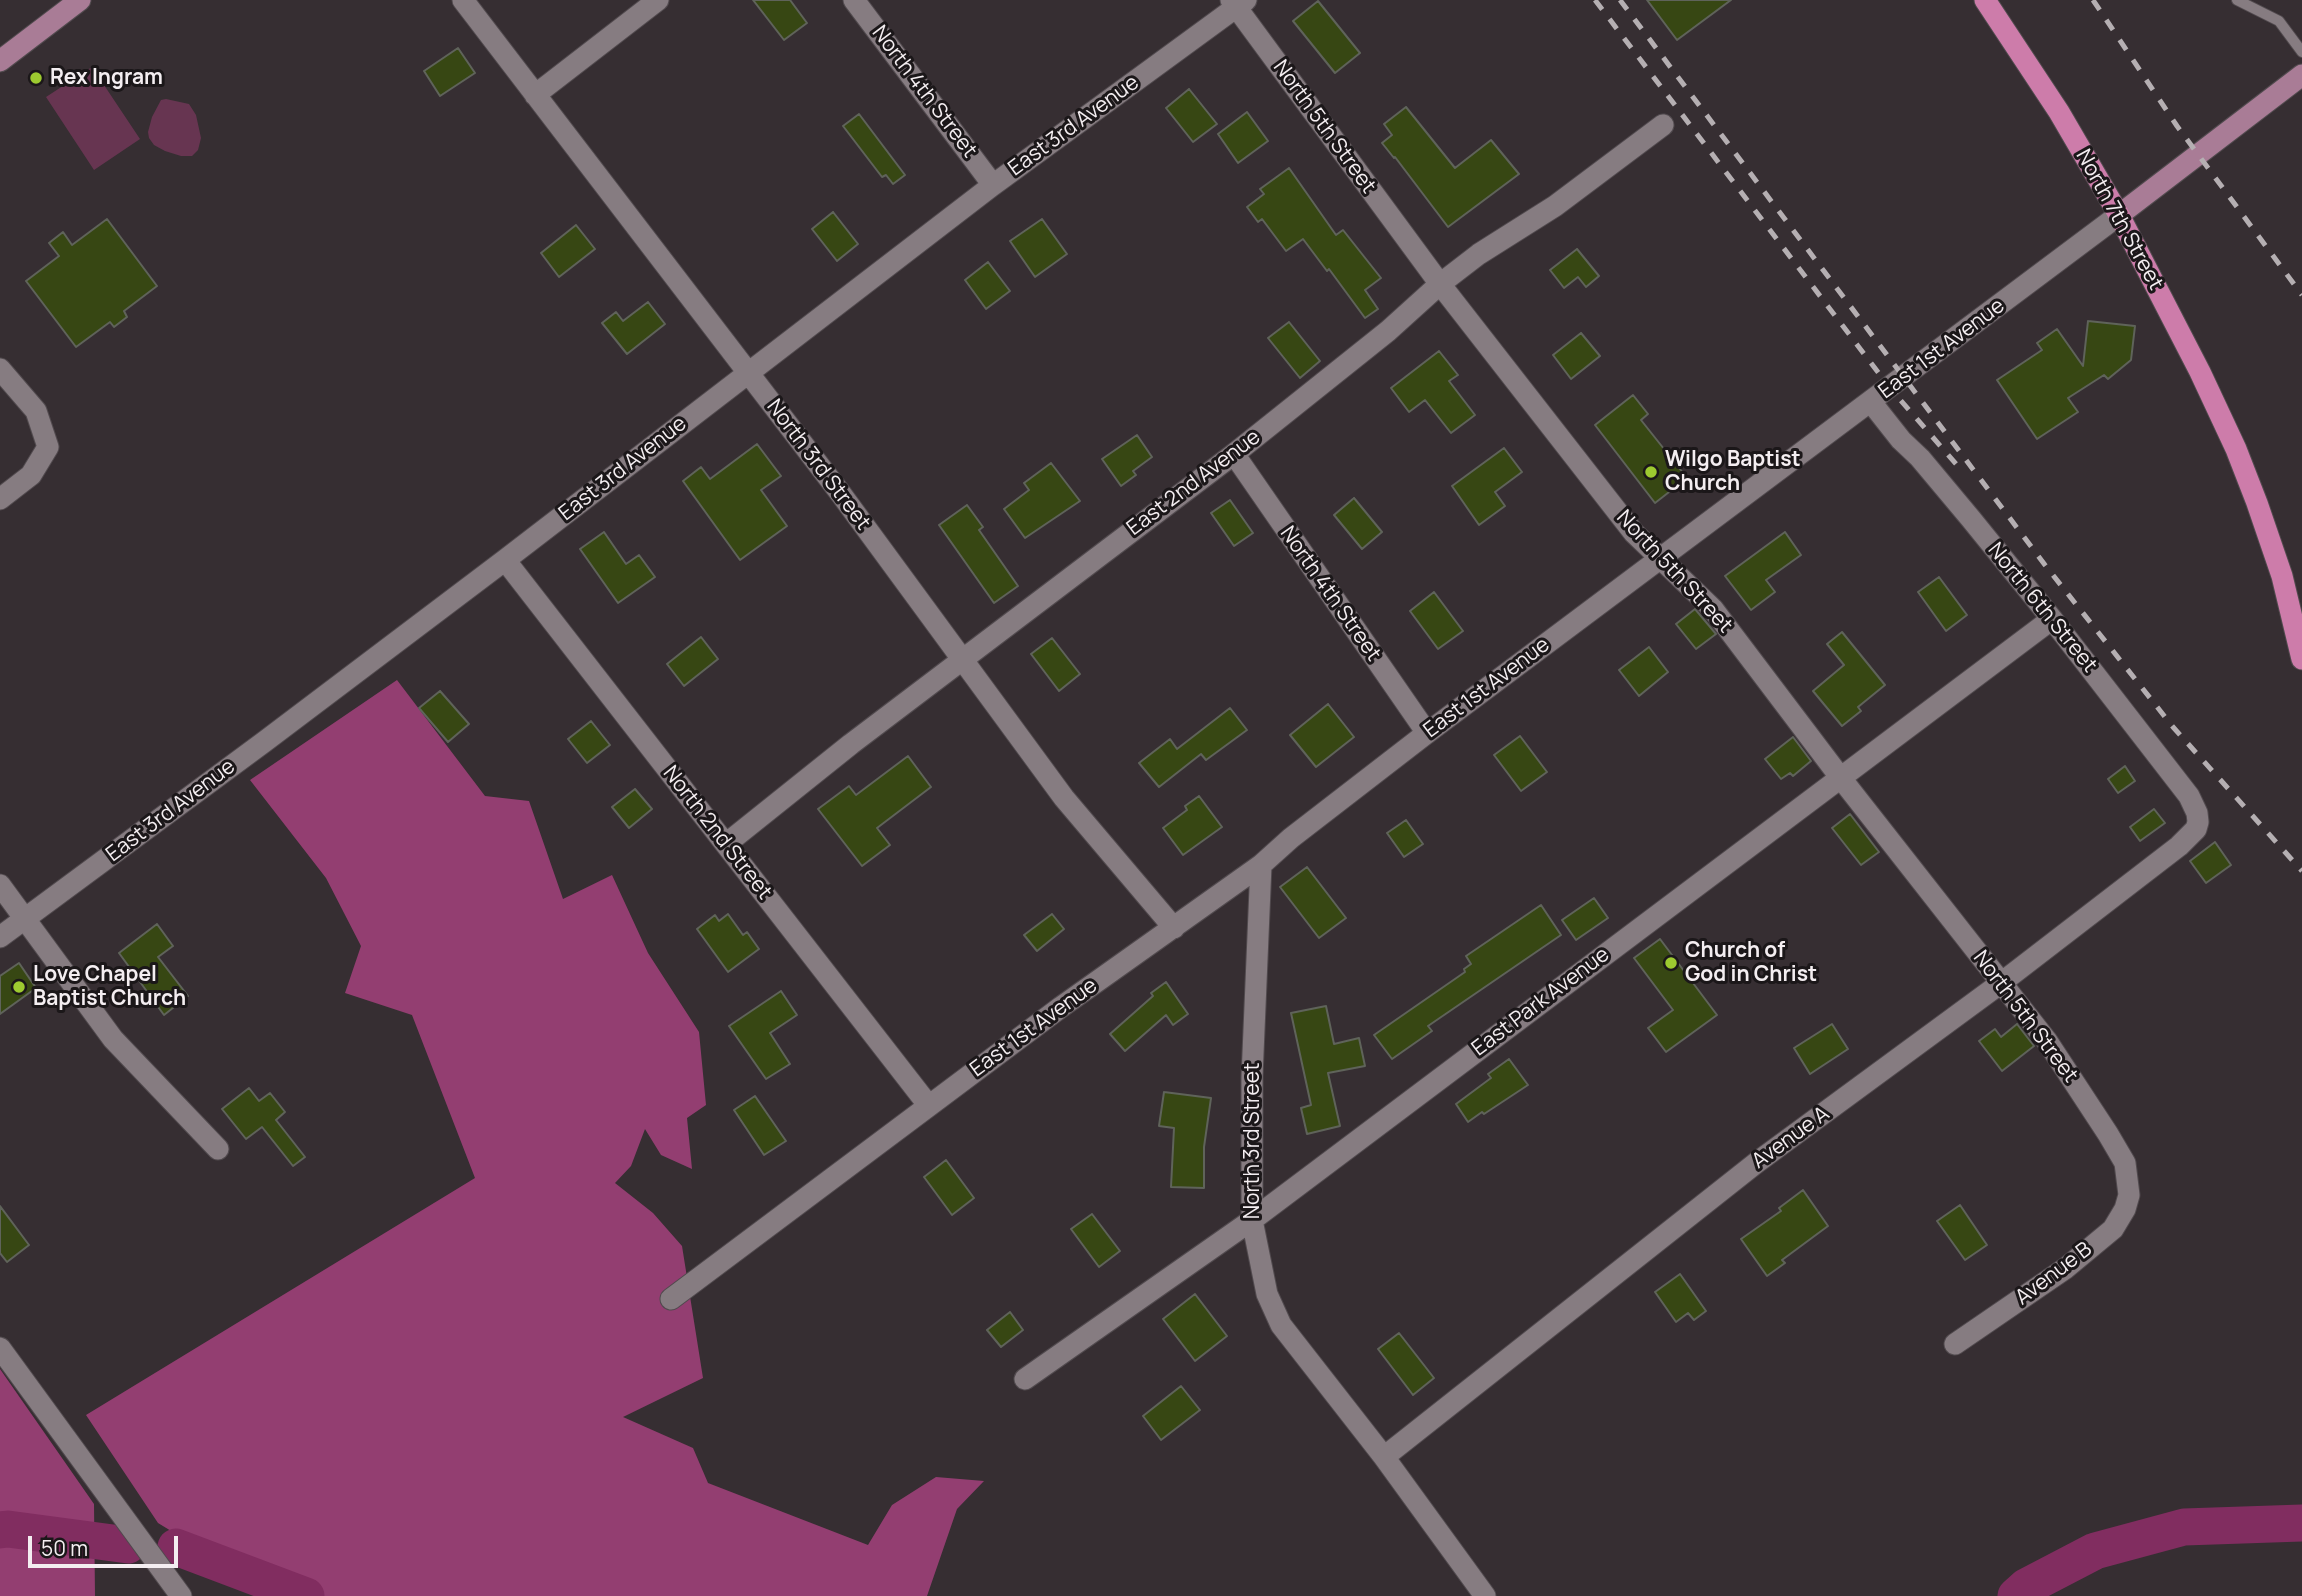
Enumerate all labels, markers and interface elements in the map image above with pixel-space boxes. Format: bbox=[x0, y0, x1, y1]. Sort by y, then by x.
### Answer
street label: North 4th Street bbox=[866, 21, 982, 163]
street label: North 5th Street bbox=[1267, 56, 1381, 198]
place label: Rex Ingram bbox=[50, 65, 163, 91]
marker: Rex Ingram bbox=[28, 70, 44, 86]
street label: East 3rd Avenue bbox=[1004, 70, 1144, 182]
street label: North 7th Street bbox=[2070, 145, 2168, 295]
street label: East 1st Avenue bbox=[1874, 294, 2010, 404]
street label: North 3rd Street bbox=[761, 395, 875, 535]
street label: East 3rd Avenue bbox=[554, 411, 692, 527]
street label: East 2nd Avenue bbox=[1122, 425, 1266, 541]
place label: Wilgo Baptist Church bbox=[1665, 447, 1801, 497]
marker: Wilgo Baptist Church bbox=[1643, 464, 1659, 480]
street label: North 5th Street bbox=[1611, 506, 1737, 638]
street label: North 4th Street bbox=[1274, 522, 1386, 666]
street label: North 6th Street bbox=[1982, 538, 2102, 678]
street label: East 1st Avenue bbox=[1419, 633, 1555, 743]
street label: East 3rd Avenue bbox=[102, 754, 240, 868]
street label: North 2nd Street bbox=[657, 761, 777, 905]
place label: Church of God in Christ bbox=[1685, 938, 1817, 988]
street label: East Park Avenue bbox=[1467, 942, 1615, 1062]
street label: North 5th Street bbox=[1967, 946, 2083, 1088]
marker: Church of God in Christ bbox=[1663, 955, 1679, 971]
place label: Love Chapel Baptist Church bbox=[33, 962, 186, 1012]
street label: East 1st Avenue bbox=[966, 973, 1102, 1083]
marker: Love Chapel Baptist Church bbox=[11, 979, 27, 995]
street label: North 3rd Street bbox=[1240, 1063, 1266, 1219]
street label: Avenue A bbox=[1747, 1102, 1835, 1174]
street label: Avenue B bbox=[2011, 1237, 2097, 1311]
scale bar bbox=[32, 1522, 182, 1566]
text: 50 m bbox=[41, 1534, 88, 1562]

